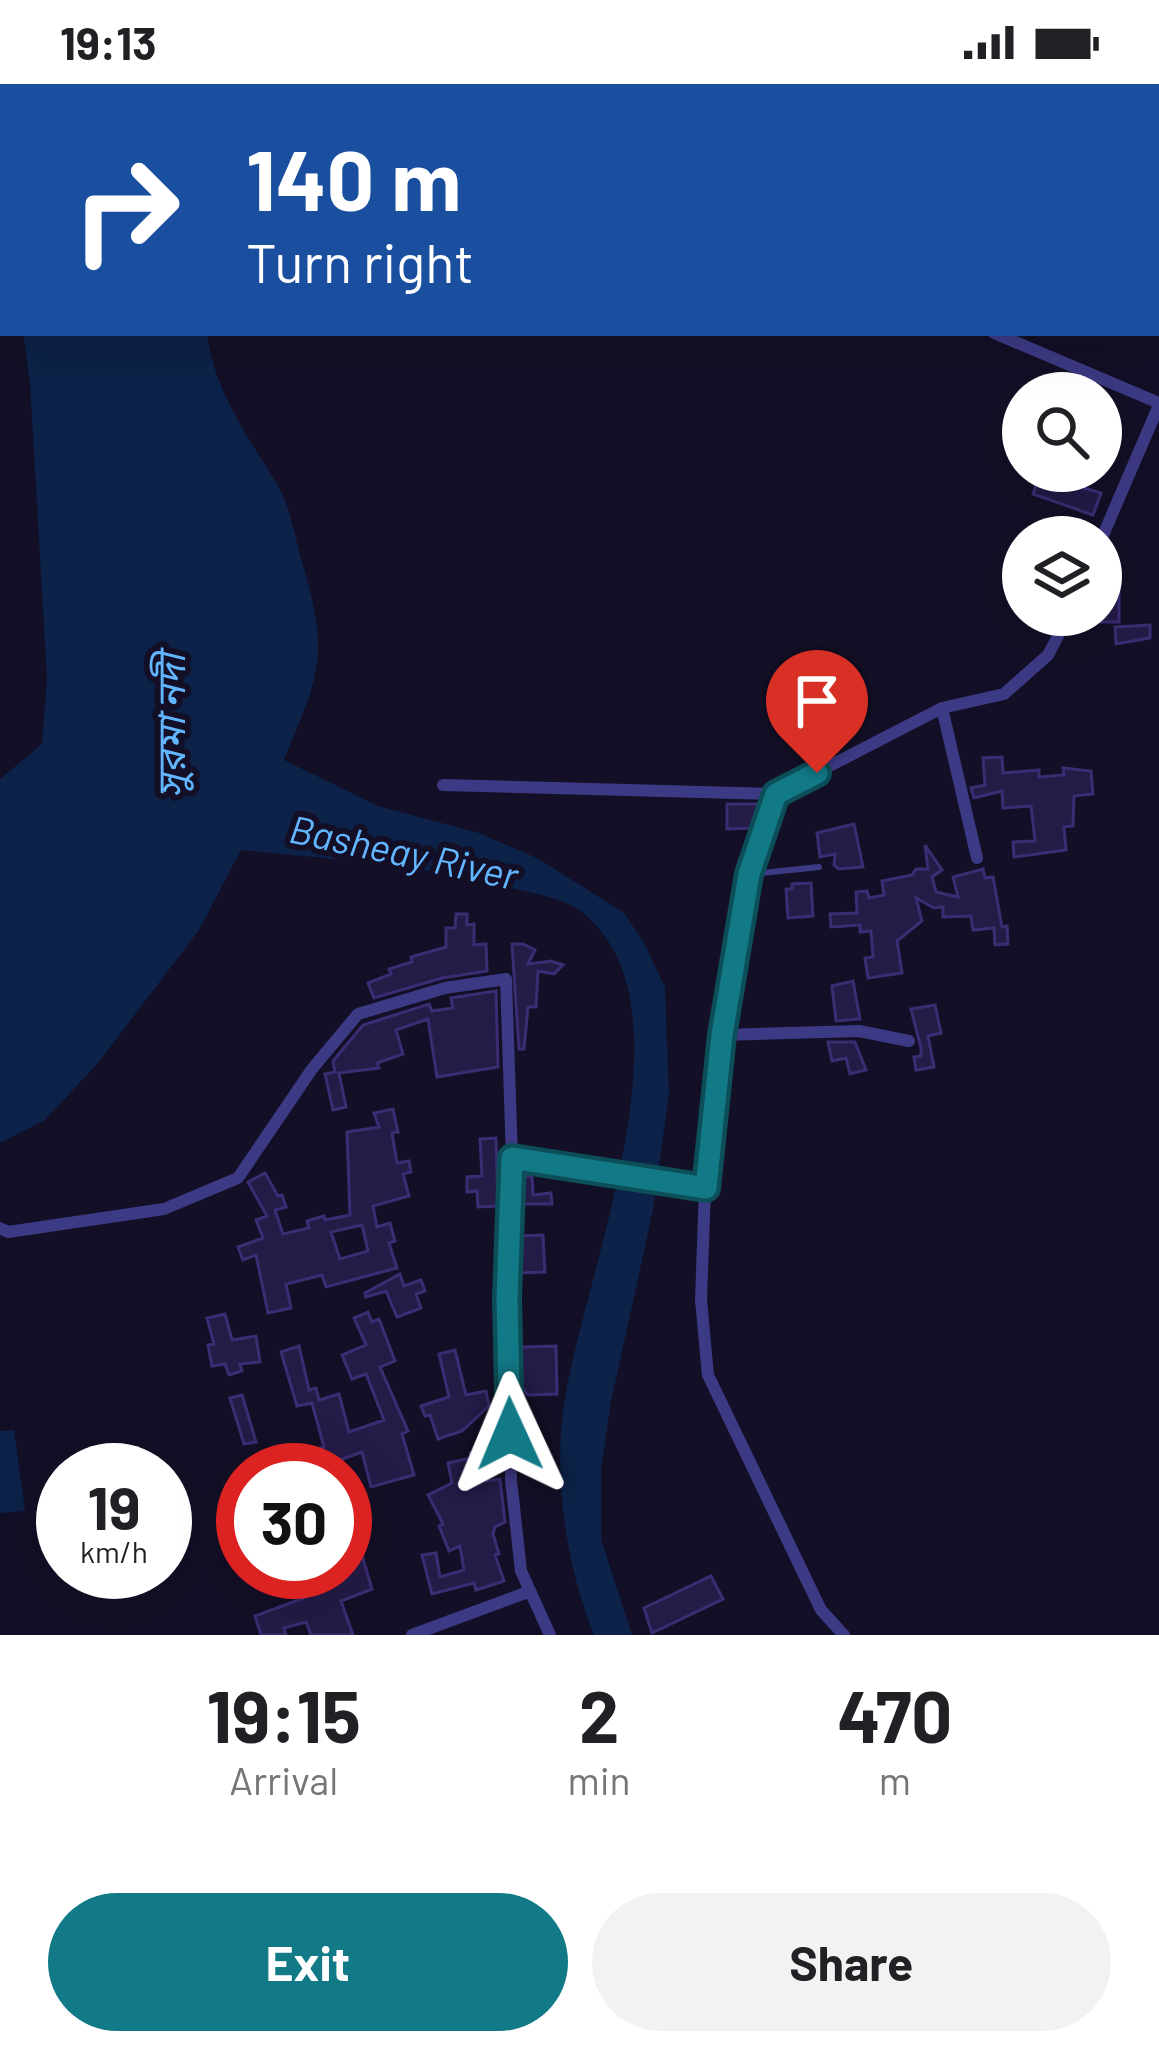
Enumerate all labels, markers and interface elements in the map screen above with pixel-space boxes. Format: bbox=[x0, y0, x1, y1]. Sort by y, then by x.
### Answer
text: 19:13 bbox=[60, 15, 156, 69]
text: 140 m bbox=[246, 127, 461, 228]
icon: right bbox=[48, 132, 204, 288]
text: Turn right bbox=[246, 229, 474, 294]
map controls bbox=[1002, 372, 1122, 636]
button: search bbox=[1002, 372, 1122, 492]
button: layers bbox=[1002, 516, 1122, 636]
water label: সুরমা নদী bbox=[146, 647, 194, 798]
pin bbox=[766, 650, 868, 773]
icon: arrive bbox=[784, 668, 850, 734]
water label: Basheay River bbox=[286, 804, 523, 898]
position arrow bbox=[447, 1371, 573, 1497]
speed limit sign: 30 bbox=[216, 1443, 372, 1599]
text: 19 bbox=[87, 1470, 141, 1542]
text: km/h bbox=[80, 1533, 148, 1569]
text: 19:15 bbox=[207, 1671, 361, 1757]
text: 2 bbox=[579, 1671, 619, 1757]
text: 470 bbox=[837, 1671, 952, 1757]
text: Arrival bbox=[229, 1756, 338, 1803]
text: min bbox=[567, 1756, 631, 1803]
text: m bbox=[879, 1756, 911, 1803]
button: Exit bbox=[48, 1893, 568, 2031]
button: Share bbox=[592, 1893, 1111, 2031]

